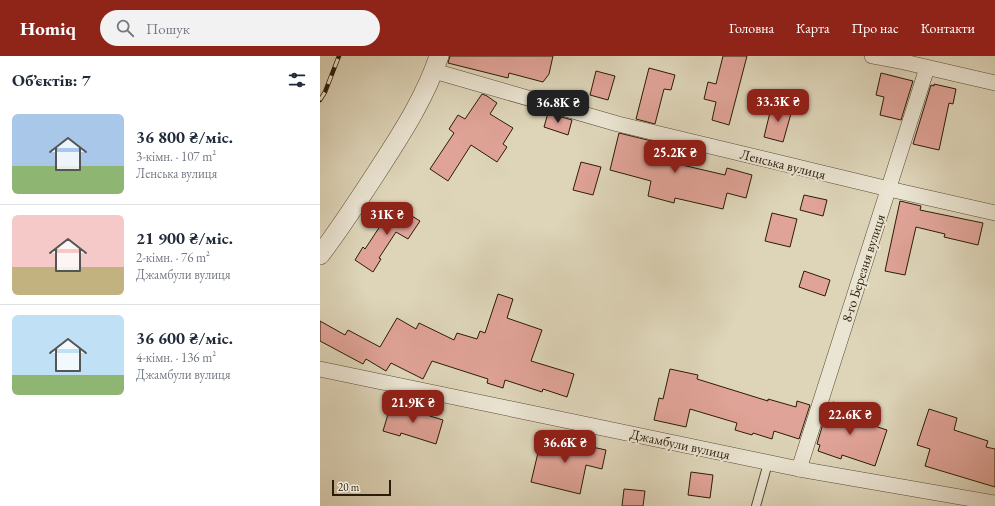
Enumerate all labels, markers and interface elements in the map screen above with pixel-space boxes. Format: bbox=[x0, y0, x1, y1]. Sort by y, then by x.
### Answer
search box bbox=[100, 10, 380, 46]
text: Homiq bbox=[20, 16, 76, 41]
icon: search bbox=[114, 17, 136, 39]
text: Пошук bbox=[146, 19, 190, 38]
text: Головна bbox=[729, 19, 774, 37]
text: Карта bbox=[796, 19, 829, 37]
text: Про нас bbox=[851, 19, 899, 37]
text: Контакти bbox=[921, 19, 975, 37]
text: Об’єктів: 7 bbox=[12, 69, 91, 91]
icon: filters bbox=[286, 69, 308, 91]
pin: 33.3K ₴ bbox=[741, 89, 815, 123]
pin: 36.8K ₴ bbox=[521, 90, 595, 124]
text: 33.3K ₴ bbox=[756, 93, 800, 110]
text: 36.8K ₴ bbox=[536, 94, 580, 111]
text: 36 800 ₴/міс. bbox=[136, 126, 233, 148]
icon: home bbox=[44, 130, 92, 178]
pin: 25.2K ₴ bbox=[638, 140, 712, 174]
text: 25.2K ₴ bbox=[653, 144, 697, 161]
street label: Ленська вулиця bbox=[738, 145, 828, 183]
text: 3-кімн. · 107 m² bbox=[136, 148, 216, 165]
text: Ленська вулиця bbox=[136, 165, 217, 182]
pin: 31K ₴ bbox=[359, 202, 415, 236]
text: 31K ₴ bbox=[370, 206, 404, 223]
street label: 8-го Березня вулиця bbox=[837, 212, 889, 324]
text: 21 900 ₴/міс. bbox=[136, 227, 233, 249]
icon: home bbox=[44, 231, 92, 279]
text: 2-кімн. · 76 m² bbox=[136, 249, 210, 266]
text: Джамбули вулиця bbox=[136, 266, 231, 283]
text: 36 600 ₴/міс. bbox=[136, 327, 233, 349]
icon: home bbox=[44, 331, 92, 379]
text: 4-кімн. · 136 m² bbox=[136, 349, 216, 366]
text: Джамбули вулиця bbox=[136, 366, 231, 383]
pin: 21.9K ₴ bbox=[376, 390, 450, 424]
text: 21.9K ₴ bbox=[391, 394, 435, 411]
pin: 22.6K ₴ bbox=[813, 402, 887, 436]
text: 22.6K ₴ bbox=[828, 406, 872, 423]
street label: Джамбули вулиця bbox=[628, 425, 732, 463]
pin: 36.6K ₴ bbox=[528, 430, 602, 464]
text: 36.6K ₴ bbox=[543, 434, 587, 451]
scale bar bbox=[332, 478, 391, 497]
text: 20 m bbox=[338, 480, 359, 494]

